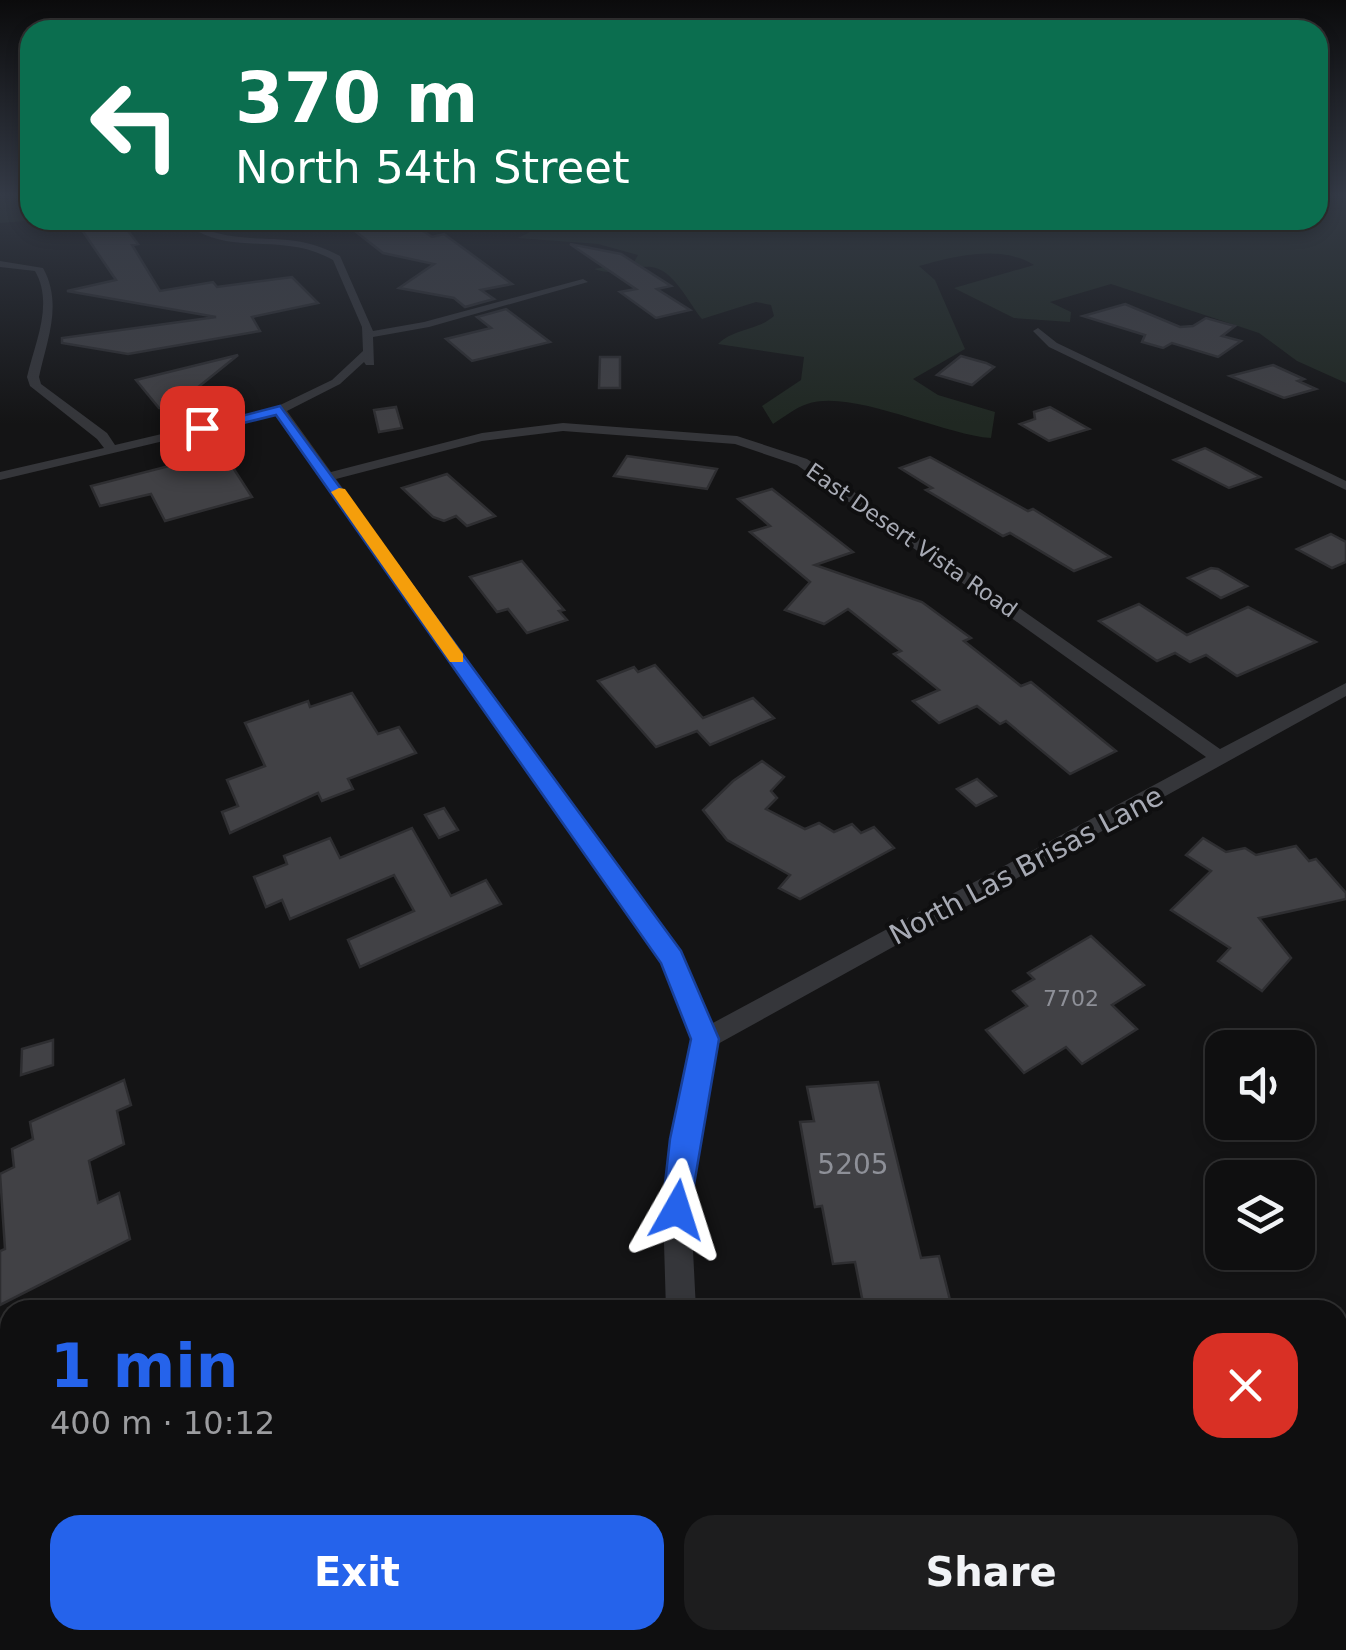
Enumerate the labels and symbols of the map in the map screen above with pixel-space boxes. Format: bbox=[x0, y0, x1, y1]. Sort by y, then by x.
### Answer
pin bbox=[160, 386, 245, 471]
street label: East Desert Vista Road bbox=[802, 458, 1022, 623]
street label: North Las Brisas Lane bbox=[884, 779, 1169, 952]
house number: 7702 bbox=[1043, 986, 1099, 1011]
house number: 5205 bbox=[817, 1148, 889, 1181]
position arrow bbox=[625, 1158, 729, 1262]

